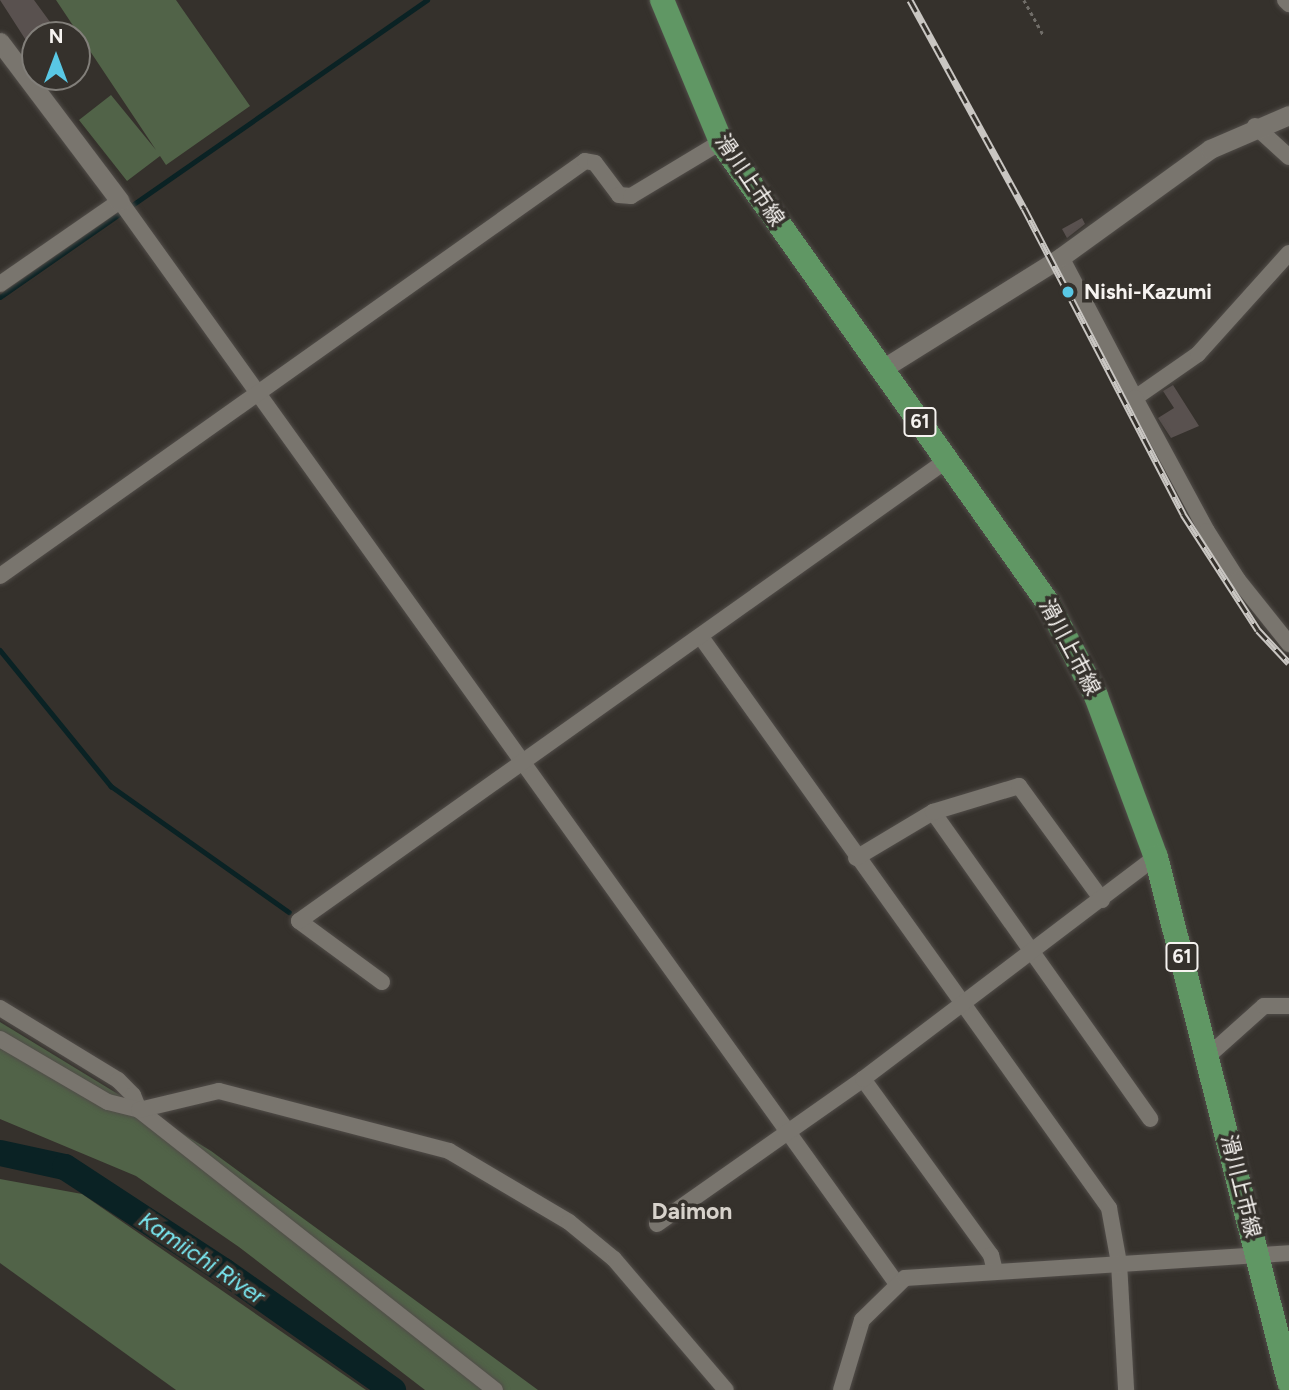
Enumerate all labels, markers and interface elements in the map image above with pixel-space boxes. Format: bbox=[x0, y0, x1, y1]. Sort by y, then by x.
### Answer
north arrow bbox=[21, 21, 91, 91]
text: N bbox=[49, 25, 63, 48]
street label: 滑川上市線 bbox=[710, 129, 790, 231]
place label: Nishi-Kazumi bbox=[1084, 279, 1212, 305]
marker: Nishi-Kazumi bbox=[1058, 282, 1078, 302]
road number: 61 bbox=[902, 406, 937, 438]
street label: 滑川上市線 bbox=[1034, 595, 1106, 699]
road number: 61 bbox=[1164, 942, 1200, 973]
street label: 滑川上市線 bbox=[1216, 1132, 1266, 1240]
district label: Daimon bbox=[652, 1197, 732, 1225]
water label: Kamiichi River bbox=[134, 1206, 270, 1310]

